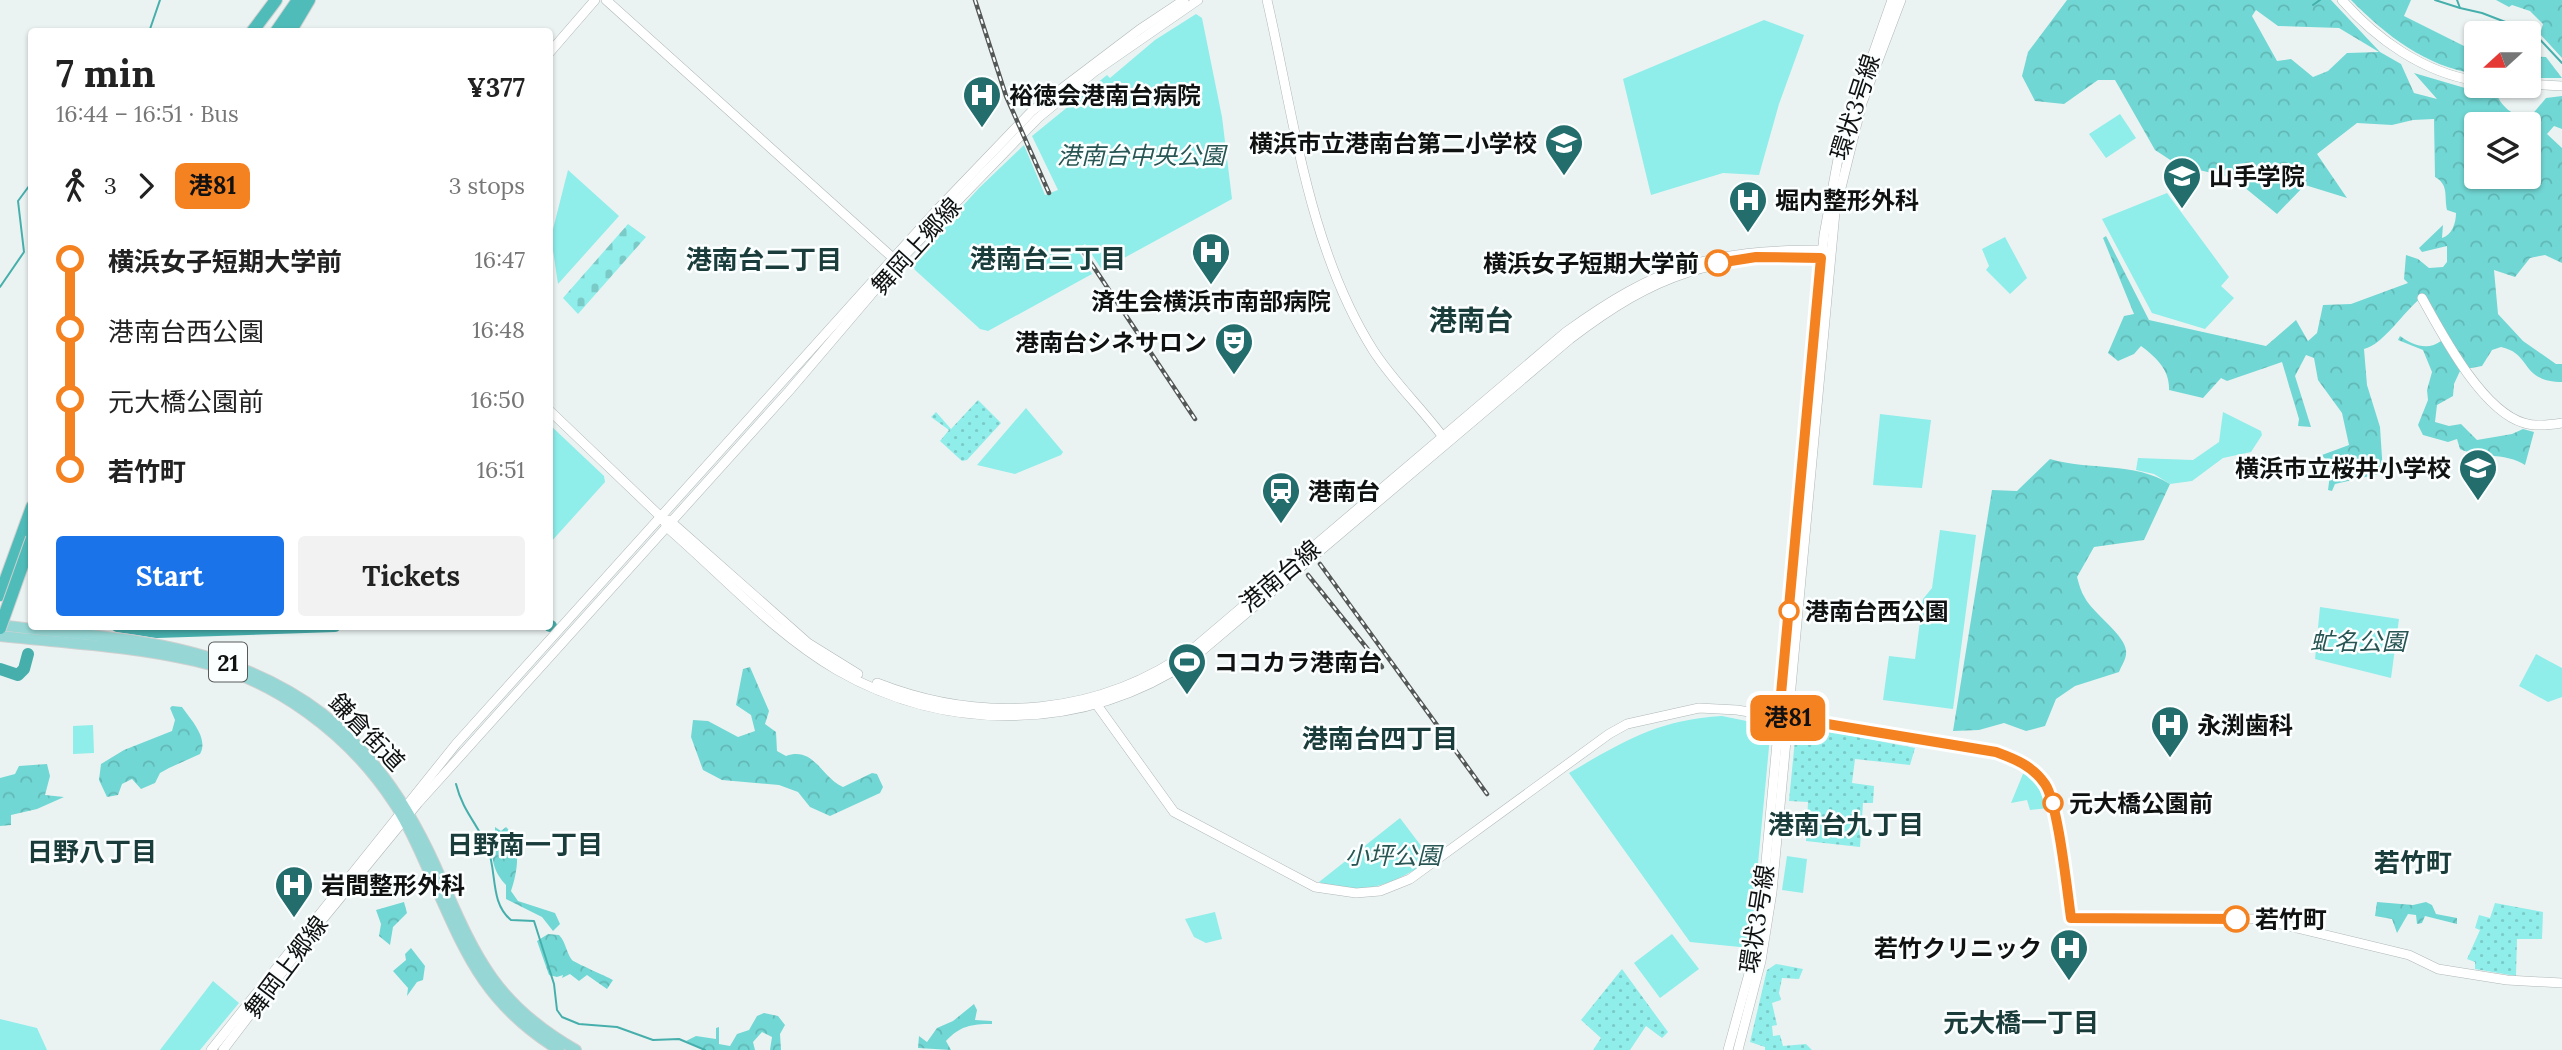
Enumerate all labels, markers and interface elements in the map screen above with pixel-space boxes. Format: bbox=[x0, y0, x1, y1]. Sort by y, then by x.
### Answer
north arrow bbox=[2464, 21, 2541, 98]
map controls bbox=[2464, 21, 2541, 189]
text: 7 min bbox=[56, 49, 155, 97]
street label: 環状3号線 bbox=[1823, 50, 1887, 164]
text: ¥377 bbox=[467, 71, 525, 104]
hospital icon: 裕徳会港南台病院 bbox=[961, 74, 1003, 129]
place label: 裕徳会港南台病院 bbox=[1009, 80, 1201, 111]
text: 16:44 – 16:51 · Bus bbox=[56, 99, 239, 128]
button: layers bbox=[2464, 112, 2541, 189]
school or university icon: 横浜市立港南台第二小学校 bbox=[1543, 122, 1585, 177]
place label: 横浜市立港南台第二小学校 bbox=[1249, 128, 1537, 159]
park label: 港南台中央公園 bbox=[1057, 140, 1228, 171]
school or university icon: 山手学院 bbox=[2161, 155, 2203, 210]
place label: 山手学院 bbox=[2209, 161, 2305, 192]
icon: walk bbox=[56, 167, 94, 205]
icon: forward bbox=[127, 167, 165, 205]
text: 港81 bbox=[189, 170, 236, 201]
text: 3 bbox=[104, 171, 117, 200]
text: 3 stops bbox=[449, 171, 525, 200]
hospital icon: 堀内整形外科 bbox=[1727, 179, 1769, 234]
place label: 堀内整形外科 bbox=[1775, 185, 1919, 216]
street label: 舞岡上郷線 bbox=[864, 191, 968, 301]
hospital icon: 済生会横浜市南部病院 bbox=[1190, 231, 1232, 286]
district label: 港南台三丁目 bbox=[970, 242, 1126, 275]
district label: 港南台二丁目 bbox=[686, 243, 842, 276]
text: 横浜女子短期大学前 bbox=[108, 245, 342, 278]
text: 16:47 bbox=[475, 245, 525, 274]
place label: 横浜女子短期大学前 bbox=[1483, 248, 1699, 279]
marker: 横浜女子短期大学前 bbox=[1705, 250, 1731, 276]
place label: 済生会横浜市南部病院 bbox=[1091, 286, 1331, 317]
district label: 港南台 bbox=[1429, 302, 1513, 338]
text: 港南台西公園 bbox=[108, 315, 264, 348]
text: 16:48 bbox=[472, 315, 525, 344]
theatre icon: 港南台シネサロン bbox=[1213, 321, 1255, 376]
place label: 港南台シネサロン bbox=[1015, 327, 1207, 358]
text: 元大橋公園前 bbox=[108, 385, 264, 418]
text: 16:50 bbox=[471, 385, 525, 414]
school or university icon: 横浜市立桜井小学校 bbox=[2457, 447, 2499, 502]
place label: 横浜市立桜井小学校 bbox=[2235, 453, 2451, 484]
text: 若竹町 bbox=[108, 455, 186, 488]
text: 16:51 bbox=[477, 455, 525, 484]
station icon: 港南台 bbox=[1260, 470, 1302, 525]
place label: 港南台 bbox=[1308, 476, 1380, 507]
street label: 港南台線 bbox=[1233, 533, 1327, 619]
button: Start bbox=[56, 536, 284, 616]
button: Tickets bbox=[298, 536, 525, 616]
place label: 港南台西公園 bbox=[1805, 596, 1949, 627]
marker: 港南台西公園 bbox=[1779, 601, 1799, 621]
park label: 虻名公園 bbox=[2310, 626, 2409, 657]
sports icon: ココカラ港南台 bbox=[1166, 641, 1208, 696]
road number: 21 bbox=[209, 642, 247, 682]
place label: ココカラ港南台 bbox=[1214, 647, 1382, 678]
street label: 鎌倉街道 bbox=[323, 687, 411, 777]
line badge: 港81 bbox=[1748, 695, 1828, 741]
text: 港81 bbox=[1764, 702, 1812, 733]
hospital icon: 永渕歯科 bbox=[2149, 704, 2191, 759]
place label: 永渕歯科 bbox=[2197, 710, 2293, 741]
district label: 港南台四丁目 bbox=[1302, 722, 1458, 755]
place label: 元大橋公園前 bbox=[2069, 788, 2213, 819]
marker: 元大橋公園前 bbox=[2043, 793, 2063, 813]
district label: 港南台九丁目 bbox=[1768, 808, 1924, 841]
district label: 日野南一丁目 bbox=[447, 828, 603, 861]
district label: 日野八丁目 bbox=[27, 835, 157, 868]
park label: 小坪公園 bbox=[1345, 840, 1444, 871]
district label: 若竹町 bbox=[2374, 846, 2452, 879]
street label: 環状3号線 bbox=[1733, 863, 1781, 975]
hospital icon: 岩間整形外科 bbox=[273, 864, 315, 919]
place label: 岩間整形外科 bbox=[321, 870, 465, 901]
place label: 若竹町 bbox=[2255, 904, 2327, 935]
marker: 若竹町 bbox=[2223, 906, 2249, 932]
street label: 舞岡上郷線 bbox=[238, 910, 334, 1024]
hospital icon: 若竹クリニック bbox=[2048, 927, 2090, 982]
place label: 若竹クリニック bbox=[1874, 933, 2042, 964]
district label: 元大橋一丁目 bbox=[1943, 1006, 2099, 1039]

